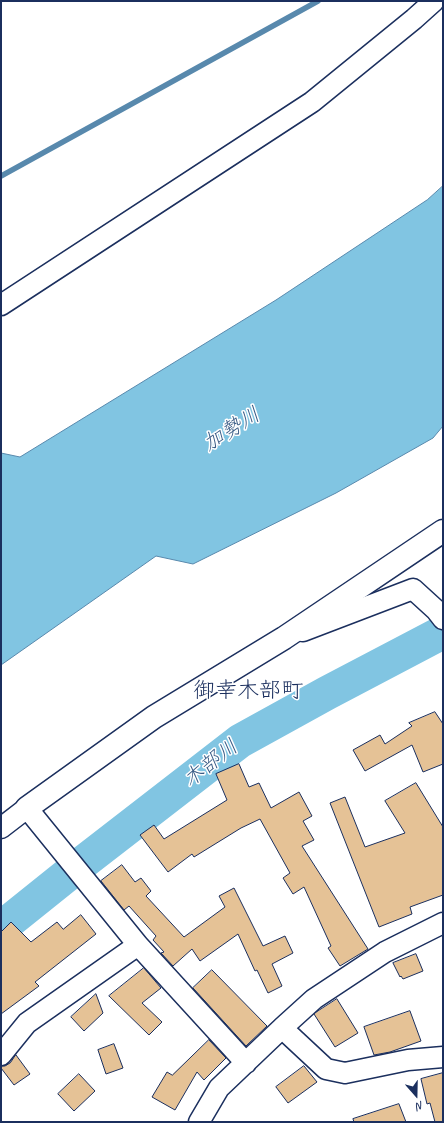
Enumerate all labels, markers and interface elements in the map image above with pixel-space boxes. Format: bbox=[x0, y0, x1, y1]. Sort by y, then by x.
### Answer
water label: 加勢川 bbox=[199, 403, 265, 457]
district label: 御幸木部町 bbox=[193, 678, 303, 704]
water label: 木部川 bbox=[178, 735, 244, 793]
north arrow bbox=[396, 1075, 436, 1115]
text: N bbox=[415, 1099, 426, 1114]

